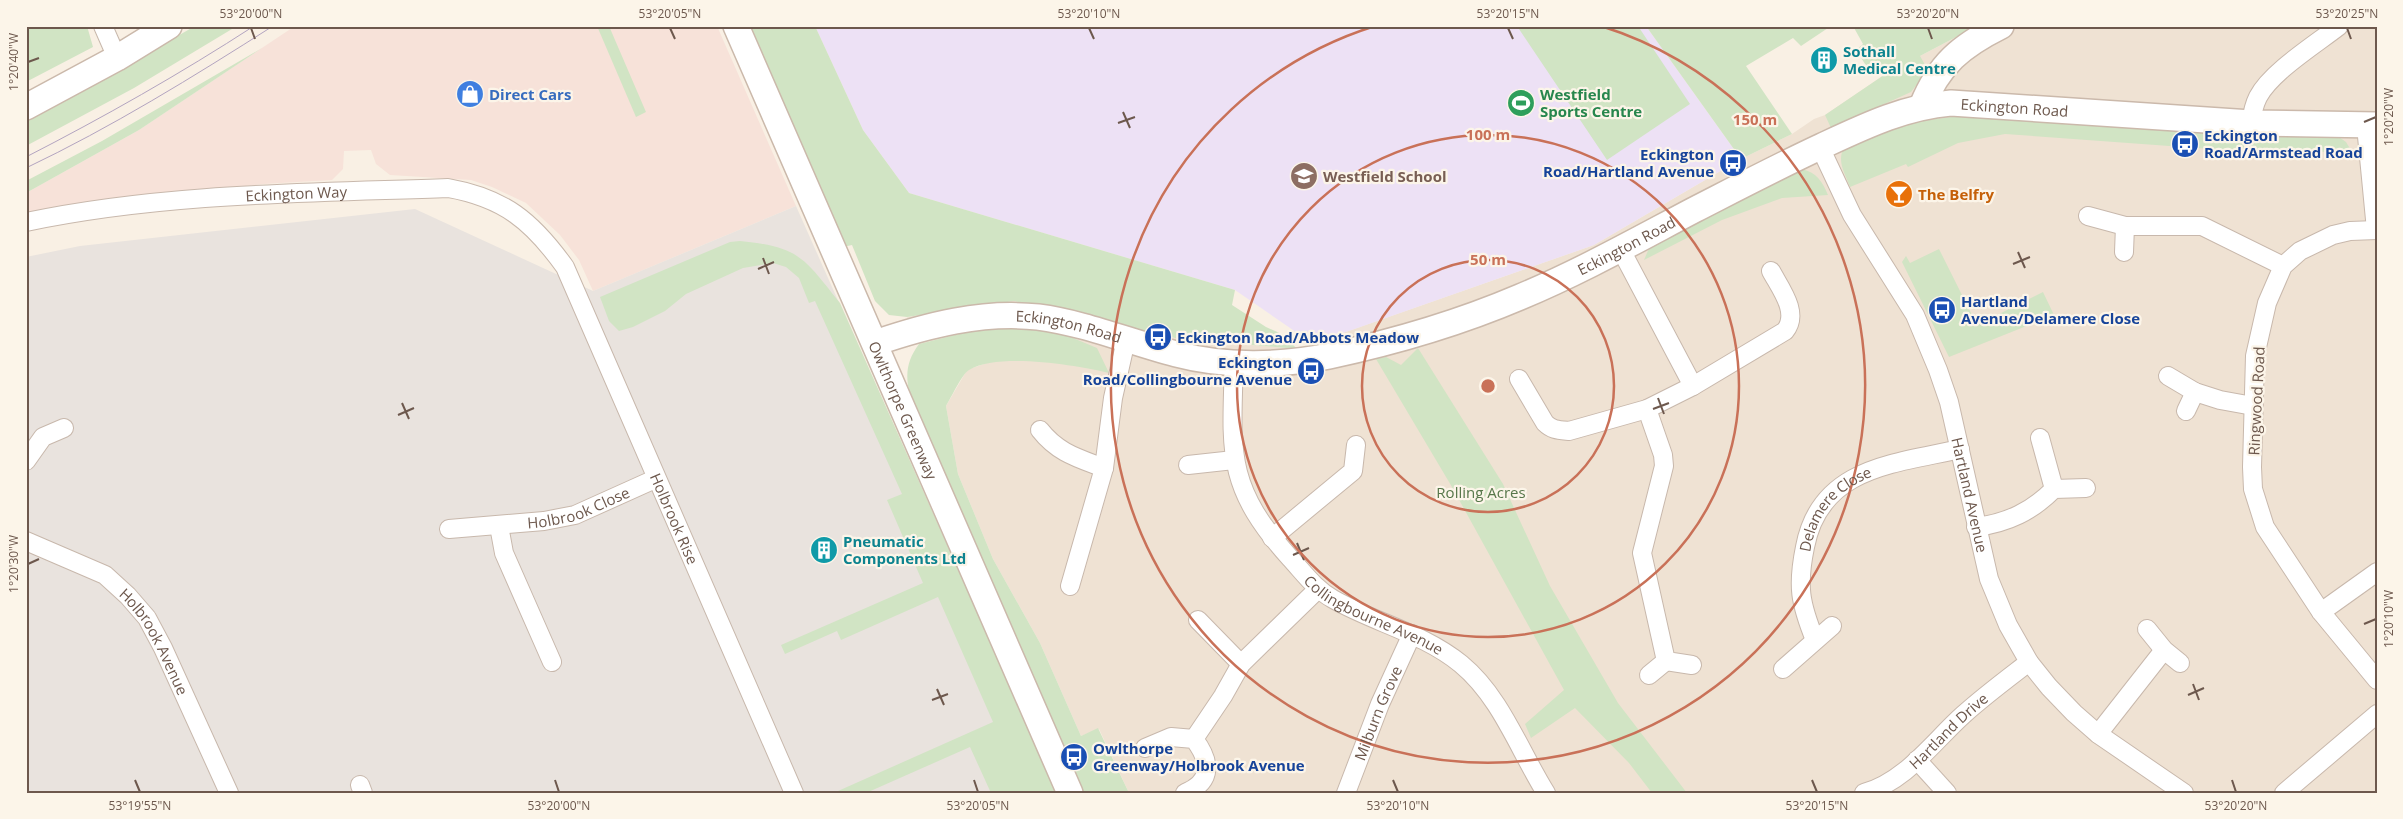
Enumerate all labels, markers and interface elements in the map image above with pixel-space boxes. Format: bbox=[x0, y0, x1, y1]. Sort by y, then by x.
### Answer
text: 53°20'00"N bbox=[220, 5, 282, 22]
text: 53°20'05"N bbox=[639, 5, 701, 22]
text: 53°20'10"N bbox=[1058, 5, 1120, 22]
text: 53°20'15"N bbox=[1477, 5, 1539, 22]
text: 53°20'20"N bbox=[1897, 5, 1959, 22]
text: 53°20'25"N bbox=[2316, 5, 2378, 22]
text: 1°20'40"W bbox=[5, 33, 22, 91]
place label: Sothall Medical Centre bbox=[1843, 41, 1956, 78]
building icon: Sothall Medical Centre bbox=[1809, 45, 1839, 75]
shop icon: Direct Cars bbox=[455, 79, 485, 109]
place label: Direct Cars bbox=[489, 84, 571, 104]
place label: Westfield Sports Centre bbox=[1540, 84, 1642, 121]
sports icon: Westfield Sports Centre bbox=[1506, 88, 1536, 118]
text: 1°20'20"W bbox=[2380, 88, 2397, 146]
street label: Eckington Road bbox=[1960, 94, 2069, 121]
text: 150 m bbox=[1733, 109, 1777, 129]
text: 100 m bbox=[1466, 124, 1510, 144]
place label: Eckington Road/Armstead Road bbox=[2204, 125, 2363, 162]
bus stop icon: Eckington Road/Armstead Road bbox=[2170, 129, 2200, 159]
place label: Eckington Road/Hartland Avenue bbox=[1543, 144, 1714, 181]
bus stop icon: Eckington Road/Hartland Avenue bbox=[1718, 148, 1748, 178]
school or university icon: Westfield School bbox=[1289, 161, 1319, 191]
place label: Westfield School bbox=[1323, 166, 1447, 186]
bar icon: The Belfry bbox=[1884, 179, 1914, 209]
street label: Eckington Way bbox=[245, 181, 348, 205]
place label: The Belfry bbox=[1918, 184, 1994, 204]
street label: Eckington Road bbox=[1574, 212, 1679, 279]
text: 50 m bbox=[1470, 249, 1506, 269]
place label: Hartland Avenue/Delamere Close bbox=[1961, 291, 2140, 328]
bus stop icon: Hartland Avenue/Delamere Close bbox=[1927, 295, 1957, 325]
street label: Eckington Road bbox=[1015, 306, 1124, 347]
bus stop icon: Eckington Road/Abbots Meadow bbox=[1143, 322, 1173, 352]
place label: Eckington Road/Abbots Meadow bbox=[1177, 327, 1419, 347]
street label: Owlthorpe Greenway bbox=[864, 338, 942, 483]
street label: Ringwood Road bbox=[2243, 346, 2269, 456]
place label: Eckington Road/Collingbourne Avenue bbox=[1083, 352, 1292, 389]
bus stop icon: Eckington Road/Collingbourne Avenue bbox=[1296, 356, 1326, 386]
centre of rings bbox=[1479, 377, 1497, 395]
street label: Hartland Avenue bbox=[1947, 435, 1993, 554]
street label: Delamere Close bbox=[1794, 461, 1874, 553]
street label: Holbrook Rise bbox=[646, 470, 703, 567]
street label: Holbrook Close bbox=[526, 482, 633, 532]
park label: Rolling Acres bbox=[1436, 482, 1526, 502]
place label: Pneumatic Components Ltd bbox=[843, 531, 966, 568]
text: 1°20'30"W bbox=[5, 535, 22, 593]
building icon: Pneumatic Components Ltd bbox=[809, 535, 839, 565]
street label: Collingbourne Avenue bbox=[1300, 570, 1447, 659]
street label: Holbrook Avenue bbox=[115, 583, 193, 698]
text: 1°20'10"W bbox=[2380, 590, 2397, 648]
street label: Milburn Grove bbox=[1349, 662, 1406, 763]
street label: Hartland Drive bbox=[1905, 688, 1992, 773]
place label: Owlthorpe Greenway/Holbrook Avenue bbox=[1093, 738, 1305, 775]
bus stop icon: Owlthorpe Greenway/Holbrook Avenue bbox=[1059, 742, 1089, 772]
text: 53°19'55"N bbox=[109, 797, 171, 814]
text: 53°20'00"N bbox=[528, 797, 590, 814]
text: 53°20'05"N bbox=[947, 797, 1009, 814]
text: 53°20'10"N bbox=[1367, 797, 1429, 814]
text: 53°20'15"N bbox=[1786, 797, 1848, 814]
text: 53°20'20"N bbox=[2205, 797, 2267, 814]

